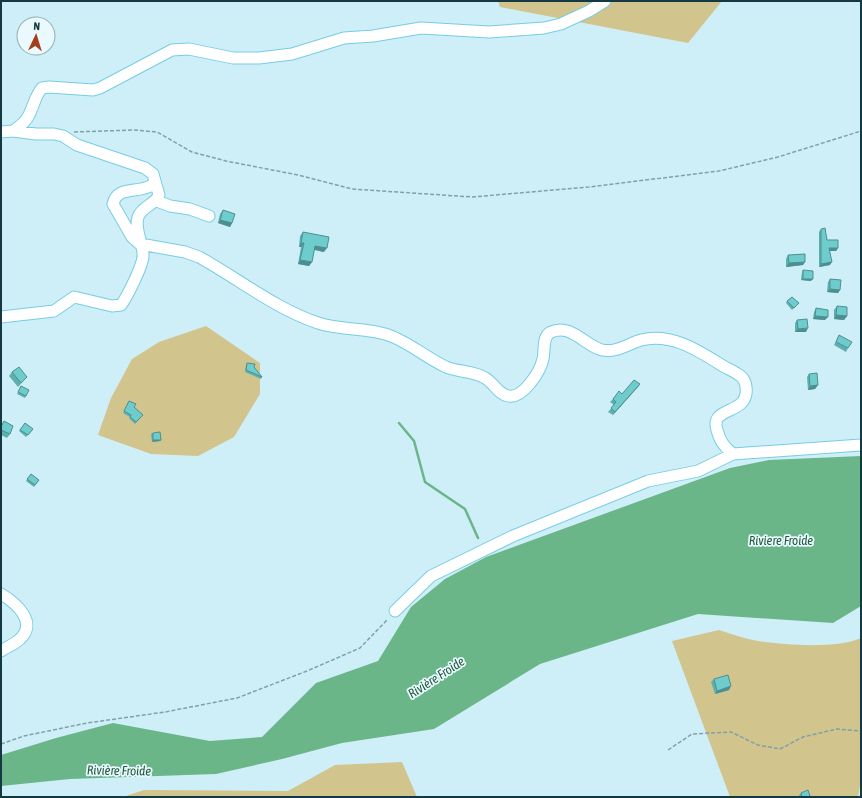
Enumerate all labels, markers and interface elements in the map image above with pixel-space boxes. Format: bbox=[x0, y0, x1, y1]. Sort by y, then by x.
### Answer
north arrow bbox=[16, 16, 56, 56]
text: N bbox=[33, 20, 40, 32]
water label: Riviere Froide bbox=[749, 533, 813, 548]
water label: Rivière Froide bbox=[405, 654, 467, 701]
water label: Rivière Froide bbox=[87, 762, 151, 779]

